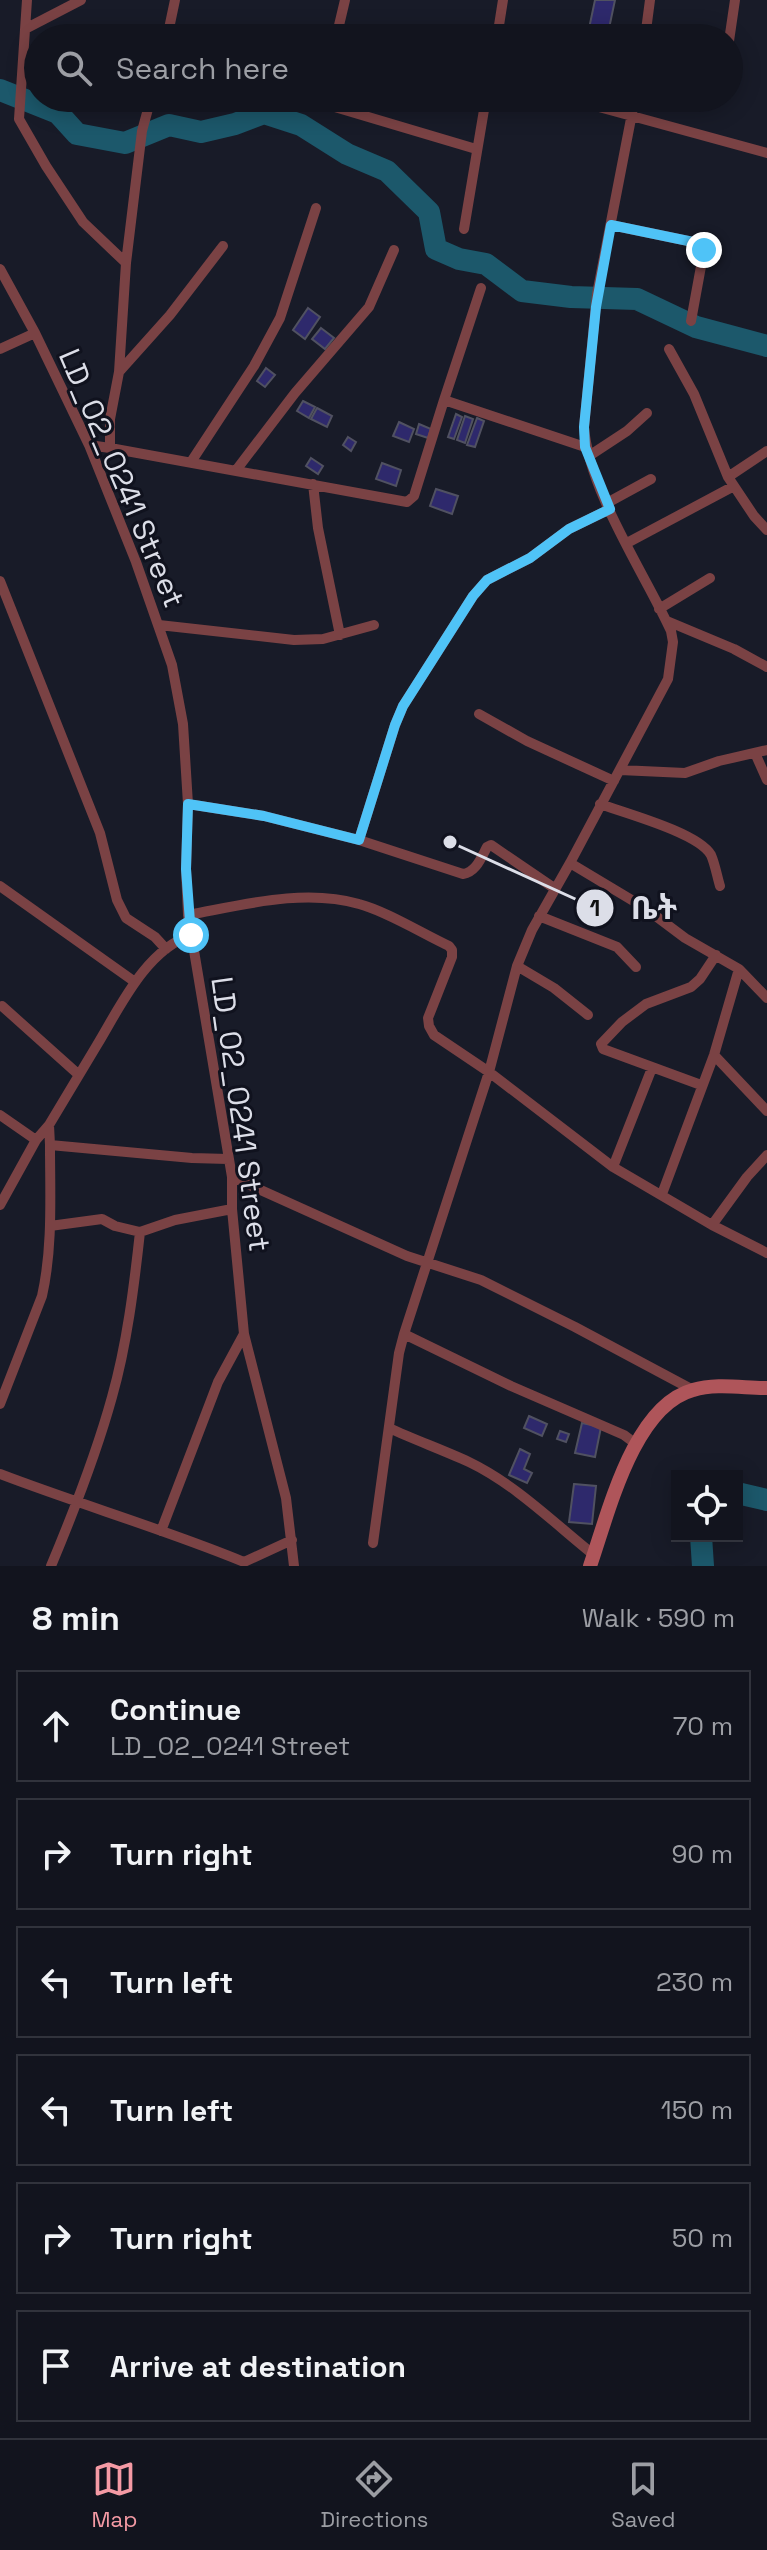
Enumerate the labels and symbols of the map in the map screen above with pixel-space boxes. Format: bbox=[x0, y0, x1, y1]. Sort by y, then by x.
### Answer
route end bbox=[686, 232, 722, 268]
street label: LD_02_0241 Street bbox=[50, 343, 194, 613]
callout: ቤት bbox=[575, 880, 694, 936]
text: ቤት bbox=[631, 888, 678, 928]
text: 1 bbox=[590, 892, 600, 923]
route start bbox=[173, 917, 209, 953]
street label: LD_02_0241 Street bbox=[202, 974, 280, 1254]

